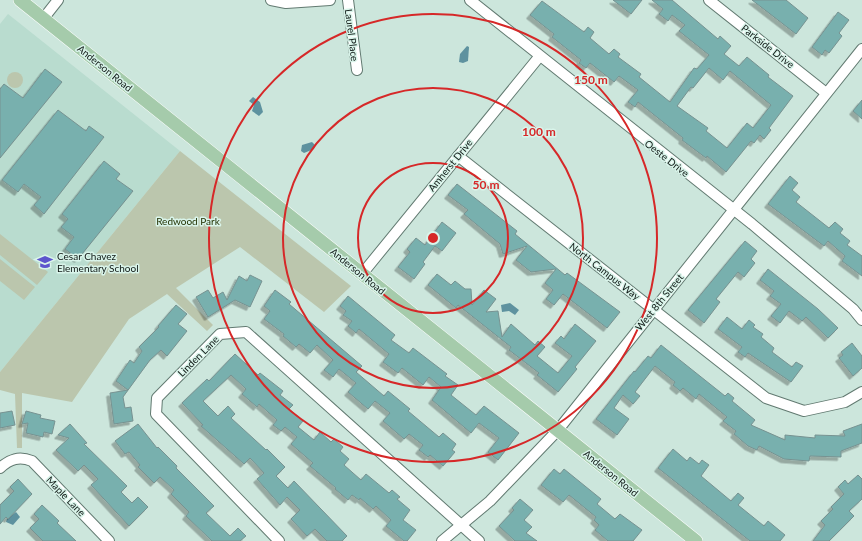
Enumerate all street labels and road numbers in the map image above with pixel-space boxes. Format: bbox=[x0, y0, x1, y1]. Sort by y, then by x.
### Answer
street label: Laurel Place bbox=[343, 8, 361, 62]
street label: Parkside Drive bbox=[739, 22, 797, 70]
street label: Anderson Road bbox=[75, 42, 135, 94]
street label: Amherst Drive bbox=[425, 136, 475, 194]
street label: Oeste Drive bbox=[643, 137, 691, 179]
street label: North Campus Way bbox=[567, 240, 643, 303]
street label: Anderson Road bbox=[328, 245, 388, 297]
street label: West 8th Street bbox=[632, 271, 686, 333]
street label: Linden Lane bbox=[175, 333, 221, 379]
street label: Anderson Road bbox=[581, 447, 641, 499]
street label: Maple Lane bbox=[44, 474, 88, 518]

